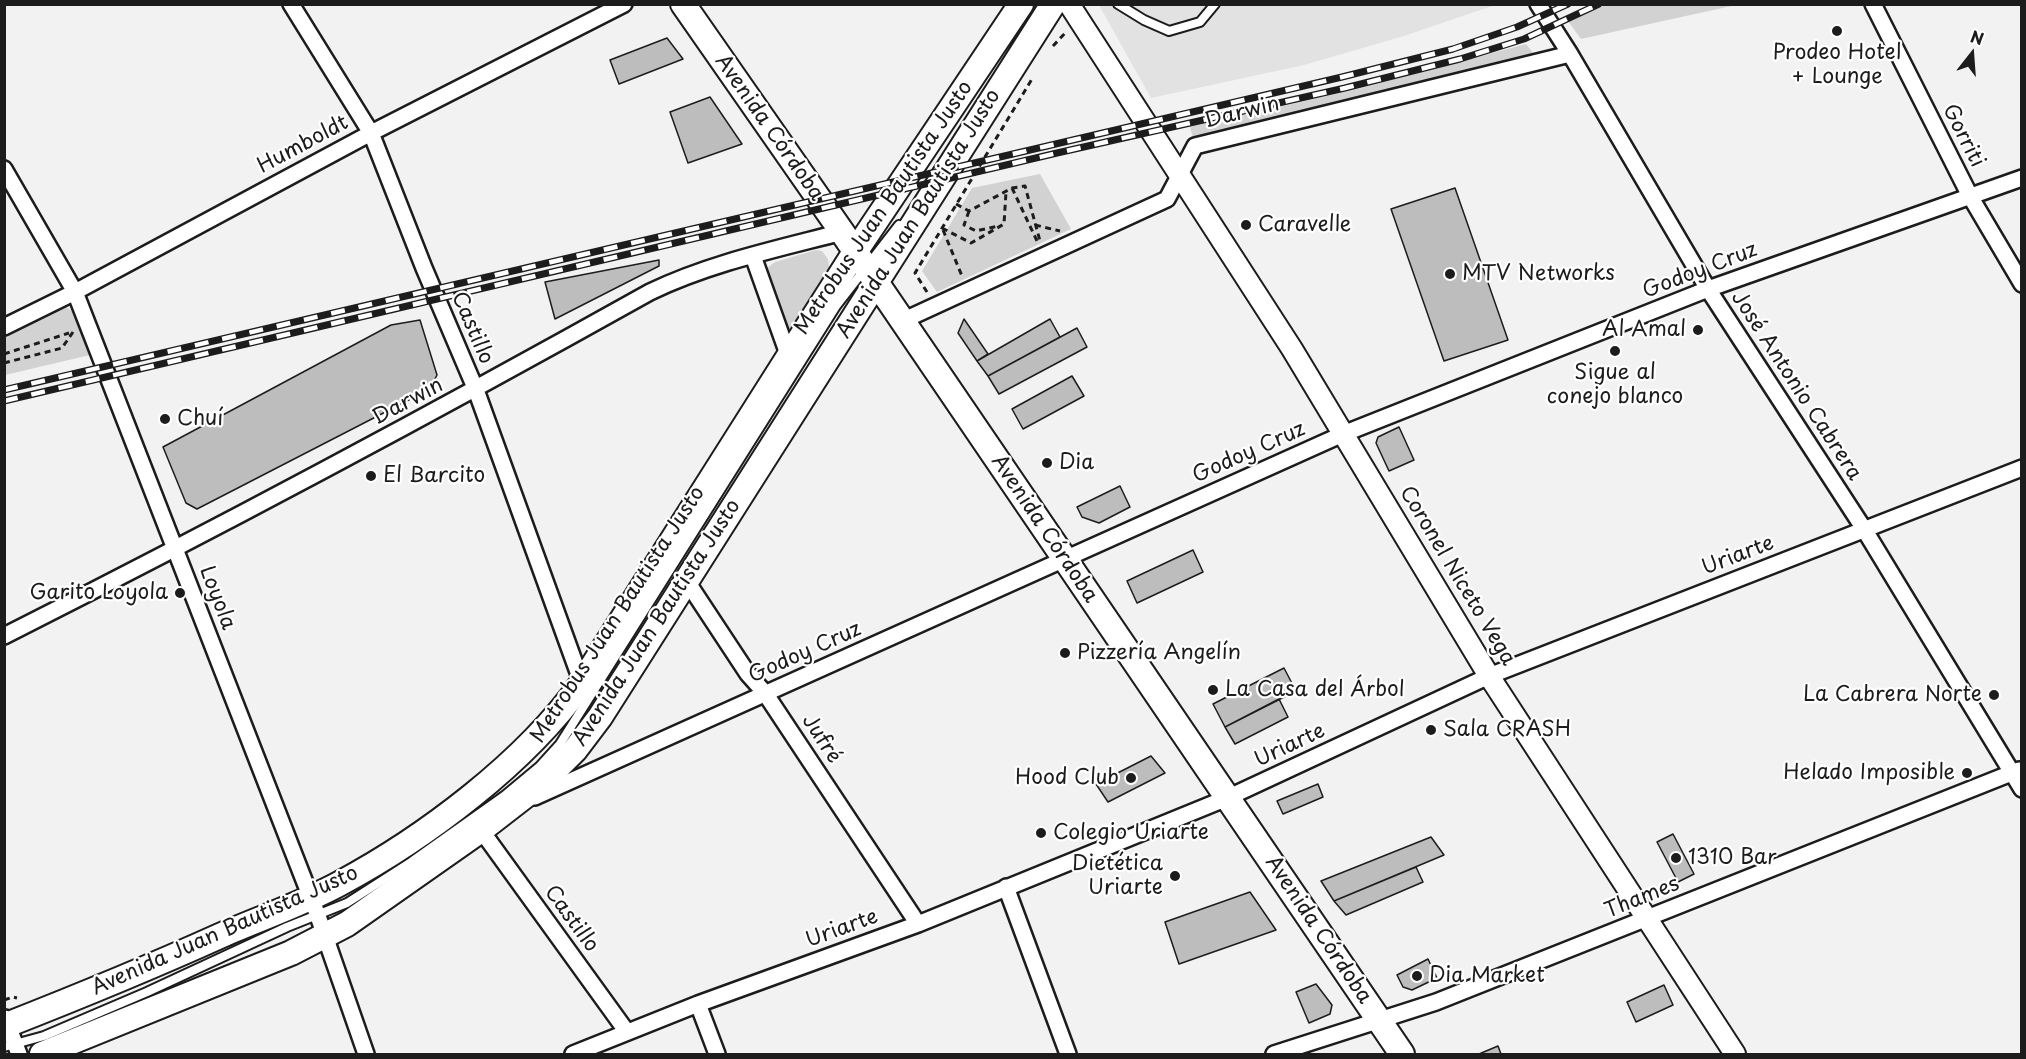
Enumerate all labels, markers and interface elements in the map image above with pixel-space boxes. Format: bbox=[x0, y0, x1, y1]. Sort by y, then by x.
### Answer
text: N bbox=[1968, 23, 1987, 50]
marker: Prodeo Hotel + Lounge bbox=[1830, 24, 1844, 38]
north arrow bbox=[1942, 24, 2002, 84]
place label: Prodeo Hotel + Lounge bbox=[1773, 40, 1901, 90]
street label: Avenida Córdoba bbox=[709, 50, 829, 206]
street label: Metrobus Juan Bautista Justo bbox=[789, 76, 979, 340]
street label: Avenida Juan Bautista Justo bbox=[832, 85, 1006, 343]
street label: Darwin bbox=[1202, 92, 1282, 134]
street label: Gorriti bbox=[1936, 100, 1990, 172]
street label: Humboldt bbox=[253, 111, 353, 179]
place label: Caravelle bbox=[1258, 212, 1351, 238]
marker: Caravelle bbox=[1239, 218, 1253, 232]
street label: Godoy Cruz bbox=[1639, 238, 1761, 304]
place label: MTV Networks bbox=[1462, 261, 1615, 287]
marker: MTV Networks bbox=[1443, 267, 1457, 281]
street label: José Antonio Cabrera bbox=[1725, 286, 1867, 486]
street label: Castillo bbox=[446, 288, 498, 368]
place label: Al Amal bbox=[1602, 317, 1686, 343]
marker: Al Amal bbox=[1691, 323, 1705, 337]
marker: Sigue al conejo blanco bbox=[1608, 344, 1622, 358]
place label: Sigue al conejo blanco bbox=[1547, 360, 1683, 410]
street label: Darwin bbox=[368, 373, 448, 431]
place label: Chuí bbox=[177, 406, 223, 432]
marker: Chuí bbox=[158, 412, 172, 426]
street label: Godoy Cruz bbox=[1189, 417, 1309, 489]
street label: Avenida Córdoba bbox=[985, 450, 1103, 608]
place label: Dia bbox=[1059, 450, 1094, 476]
marker: Dia bbox=[1040, 456, 1054, 470]
place label: El Barcito bbox=[383, 463, 485, 489]
marker: El Barcito bbox=[364, 469, 378, 483]
street label: Metrobus Juan Bautista Justo bbox=[526, 482, 710, 748]
street label: Coronel Niceto Vega bbox=[1393, 482, 1521, 670]
street label: Avenida Juan Bautista Justo bbox=[568, 495, 746, 751]
street label: Uriarte bbox=[1698, 531, 1778, 581]
street label: Loyola bbox=[193, 563, 241, 633]
place label: Garito Loyola bbox=[30, 580, 168, 606]
marker: Garito Loyola bbox=[173, 586, 187, 600]
street label: Godoy Cruz bbox=[745, 617, 865, 689]
place label: Pizzería Angelín bbox=[1077, 640, 1241, 666]
marker: Pizzería Angelín bbox=[1058, 646, 1072, 660]
place label: La Casa del Árbol bbox=[1225, 677, 1404, 703]
place label: La Cabrera Norte bbox=[1803, 682, 1982, 708]
marker: La Casa del Árbol bbox=[1206, 683, 1220, 697]
marker: La Cabrera Norte bbox=[1987, 688, 2001, 702]
street label: Jufré bbox=[796, 710, 846, 768]
place label: Sala CRASH bbox=[1443, 717, 1571, 743]
street label: Uriarte bbox=[1251, 719, 1329, 773]
marker: Sala CRASH bbox=[1424, 723, 1438, 737]
place label: Helado Imposible bbox=[1783, 760, 1955, 786]
place label: Hood Club bbox=[1015, 765, 1119, 791]
marker: Helado Imposible bbox=[1960, 766, 1974, 780]
marker: Hood Club bbox=[1124, 771, 1138, 785]
place label: Colegio Uriarte bbox=[1053, 820, 1209, 846]
marker: Colegio Uriarte bbox=[1034, 826, 1048, 840]
place label: 1310 Bar bbox=[1688, 845, 1777, 871]
place label: Dietética Uriarte bbox=[1072, 851, 1163, 901]
street label: Avenida Córdoba bbox=[1259, 851, 1377, 1009]
marker: 1310 Bar bbox=[1669, 851, 1683, 865]
street label: Avenida Juan Bautista Justo bbox=[88, 861, 362, 1001]
marker: Dietética Uriarte bbox=[1168, 869, 1182, 883]
street label: Thames bbox=[1601, 872, 1683, 924]
street label: Castillo bbox=[538, 881, 604, 957]
street label: Uriarte bbox=[802, 904, 882, 954]
place label: Dia Market bbox=[1429, 963, 1545, 989]
marker: Dia Market bbox=[1410, 969, 1424, 983]

